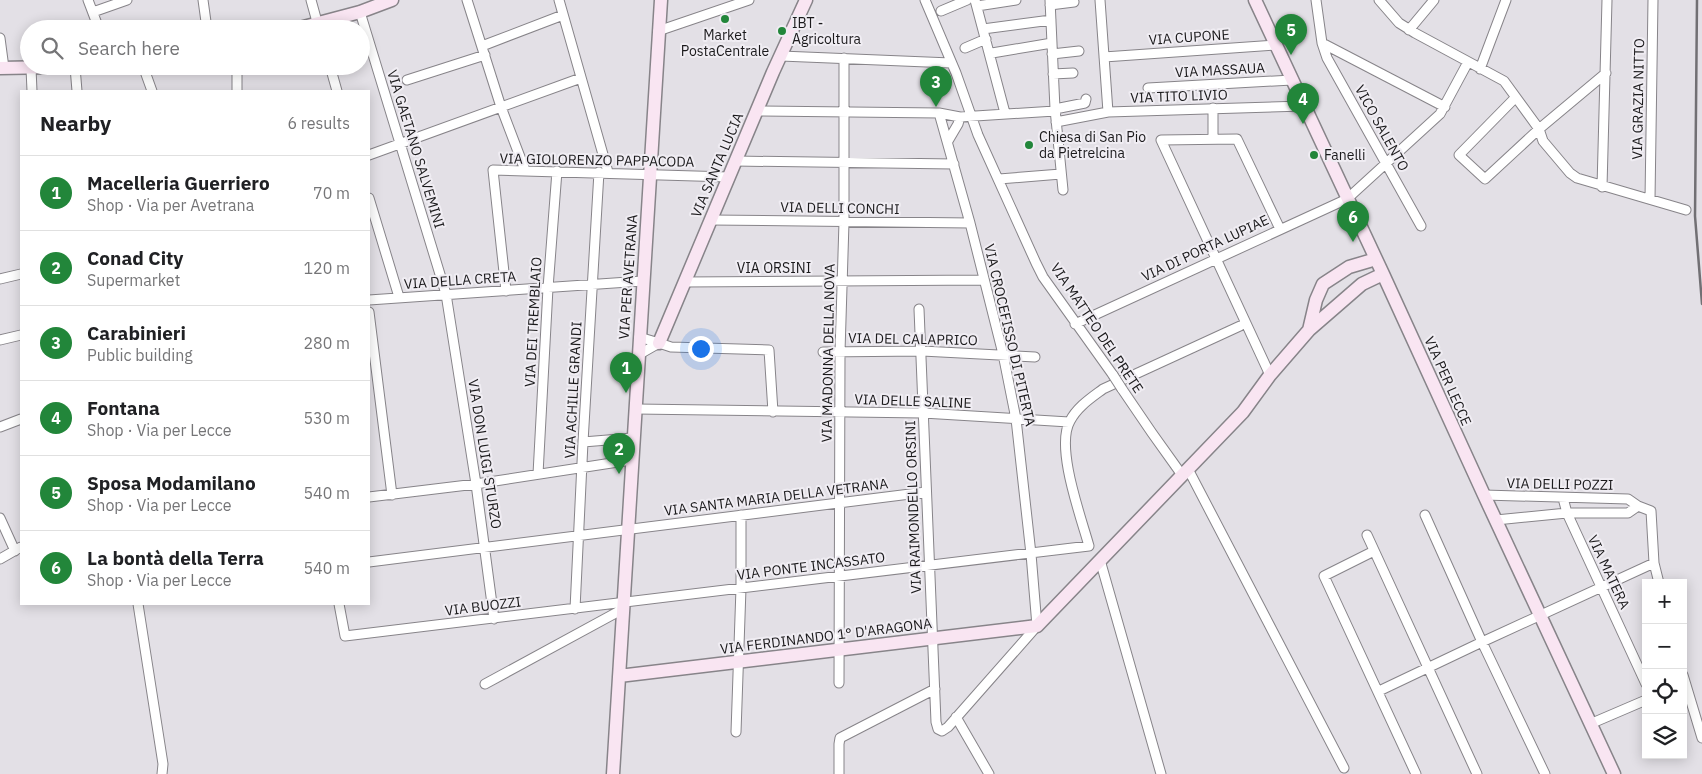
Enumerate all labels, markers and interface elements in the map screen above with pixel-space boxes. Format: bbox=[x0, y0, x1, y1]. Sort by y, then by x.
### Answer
marker: Market PostaCentrale bbox=[719, 13, 731, 25]
place label: IBT - Agricoltura bbox=[792, 14, 861, 48]
pin: 5 bbox=[1275, 14, 1307, 55]
search box bbox=[20, 20, 370, 75]
marker: IBT - Agricoltura bbox=[776, 25, 788, 37]
street label: VIA CUPONE bbox=[1148, 25, 1230, 49]
place label: Market PostaCentrale bbox=[681, 26, 770, 60]
icon: search bbox=[38, 34, 66, 62]
text: Search here bbox=[78, 36, 180, 60]
street label: VIA GRAZIA NITTO bbox=[1628, 38, 1648, 160]
street label: VIA MASSAUA bbox=[1175, 59, 1265, 81]
pin: 3 bbox=[920, 66, 952, 107]
street label: VIA GAETANO SALVEMINI bbox=[383, 68, 449, 230]
street label: VICO SALENTO bbox=[1351, 82, 1413, 174]
pin: 4 bbox=[1287, 83, 1319, 124]
street label: VIA TITO LIVIO bbox=[1130, 85, 1228, 107]
text: Nearby bbox=[40, 109, 111, 137]
street label: VIA SANTA LUCIA bbox=[687, 110, 747, 220]
text: 6 results bbox=[287, 113, 350, 133]
place label: Chiesa di San Pio da Pietrelcina bbox=[1039, 128, 1146, 162]
marker: Chiesa di San Pio da Pietrelcina bbox=[1023, 139, 1035, 151]
place label: Fanelli bbox=[1324, 146, 1365, 164]
street label: VIA GIOLORENZO PAPPACODA bbox=[499, 149, 695, 171]
marker: Fanelli bbox=[1308, 149, 1320, 161]
text: Macelleria Guerriero bbox=[87, 171, 270, 195]
text: 1 bbox=[51, 183, 61, 203]
text: 70 m bbox=[313, 183, 350, 203]
text: Shop · Via per Avetrana bbox=[87, 195, 254, 215]
street label: VIA DELLI CONCHI bbox=[780, 198, 900, 218]
pin: 6 bbox=[1337, 201, 1369, 242]
street label: VIA DI PORTA LUPIAE bbox=[1138, 211, 1272, 285]
street label: VIA PER AVETRANA bbox=[615, 214, 641, 340]
street label: VIA CROCEFISSO DI PITERTA bbox=[980, 242, 1040, 428]
text: Conad City bbox=[87, 246, 183, 270]
street label: VIA DEI TREMBLAIO bbox=[521, 256, 545, 388]
text: 2 bbox=[51, 258, 61, 278]
text: 120 m bbox=[303, 258, 350, 278]
street label: VIA ORSINI bbox=[737, 259, 811, 277]
street label: VIA MATTEO DEL PRETE bbox=[1047, 259, 1147, 397]
street label: VIA MADONNA DELLA NOVA bbox=[817, 263, 839, 443]
street label: VIA DELLA CRETA bbox=[403, 267, 517, 293]
text: Supermarket bbox=[87, 270, 180, 290]
text: Carabinieri bbox=[87, 321, 186, 345]
street label: VIA ACHILLE GRANDI bbox=[560, 321, 586, 459]
street label: VIA DEL CALAPRICO bbox=[848, 329, 978, 349]
text: 3 bbox=[51, 333, 61, 353]
text: 280 m bbox=[303, 333, 350, 353]
street label: VIA PER LECCE bbox=[1420, 334, 1476, 428]
your location bbox=[688, 336, 714, 362]
text: Public building bbox=[87, 345, 193, 365]
pin: 1 bbox=[610, 352, 642, 393]
street label: VIA DON LUIGI STURZO bbox=[464, 378, 506, 530]
street label: VIA DELLE SALINE bbox=[854, 390, 972, 412]
text: Fontana bbox=[87, 396, 160, 420]
text: 4 bbox=[51, 408, 61, 428]
text: 530 m bbox=[303, 408, 350, 428]
text: Shop · Via per Lecce bbox=[87, 420, 232, 440]
street label: VIA RAIMONDELLO ORSINI bbox=[901, 420, 925, 594]
pin: 2 bbox=[603, 433, 635, 474]
text: Sposa Modamilano bbox=[87, 471, 256, 495]
street label: VIA SANTA MARIA DELLA VETRANA bbox=[663, 474, 889, 520]
street label: VIA DELLI POZZI bbox=[1506, 474, 1614, 494]
text: 5 bbox=[51, 483, 61, 503]
text: 540 m bbox=[303, 483, 350, 503]
text: Shop · Via per Lecce bbox=[87, 495, 232, 515]
street label: VIA MATERA bbox=[1584, 532, 1634, 612]
text: La bontà della Terra bbox=[87, 546, 264, 570]
street label: VIA PONTE INCASSATO bbox=[736, 548, 886, 584]
text: 6 bbox=[51, 558, 61, 578]
text: 540 m bbox=[303, 558, 350, 578]
text: Shop · Via per Lecce bbox=[87, 570, 232, 590]
map controls bbox=[1642, 579, 1687, 759]
button: + bbox=[1642, 579, 1687, 624]
street label: VIA BUOZZI bbox=[444, 592, 522, 620]
street label: VIA FERDINANDO 1° D'ARAGONA bbox=[719, 614, 933, 658]
button: − bbox=[1642, 624, 1687, 669]
button: locate bbox=[1642, 669, 1687, 714]
button: layers bbox=[1642, 714, 1687, 759]

